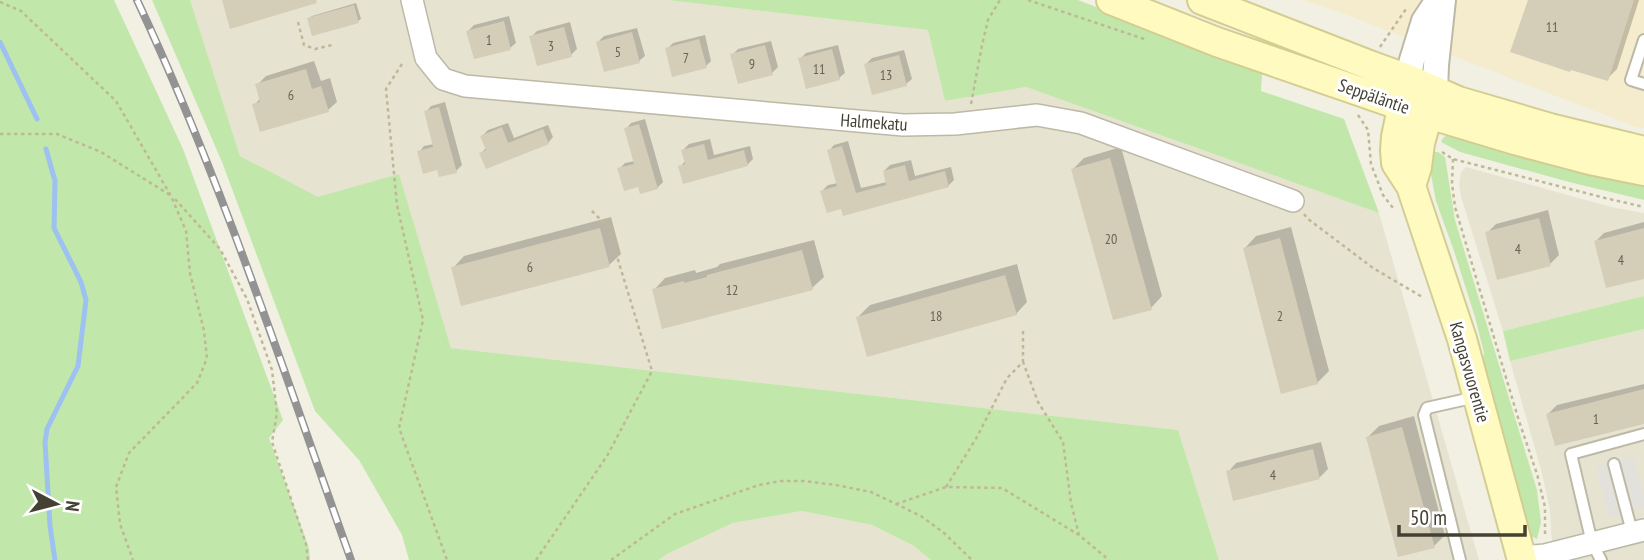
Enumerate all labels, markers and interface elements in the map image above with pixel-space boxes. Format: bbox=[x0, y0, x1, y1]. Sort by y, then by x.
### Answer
house number: 11 bbox=[1546, 18, 1558, 36]
house number: 1 bbox=[486, 31, 492, 49]
house number: 3 bbox=[548, 37, 554, 55]
house number: 5 bbox=[615, 43, 621, 61]
house number: 7 bbox=[683, 49, 689, 67]
house number: 9 bbox=[749, 55, 755, 73]
house number: 11 bbox=[813, 60, 825, 78]
house number: 13 bbox=[880, 66, 892, 84]
street label: Seppäläntie bbox=[1335, 73, 1413, 119]
house number: 6 bbox=[288, 86, 294, 104]
street label: Halmekatu bbox=[840, 108, 908, 136]
house number: 20 bbox=[1105, 230, 1117, 248]
house number: 4 bbox=[1515, 240, 1522, 258]
house number: 4 bbox=[1618, 251, 1625, 269]
house number: 6 bbox=[527, 258, 533, 276]
house number: 12 bbox=[726, 281, 738, 299]
house number: 18 bbox=[930, 307, 942, 325]
house number: 2 bbox=[1277, 307, 1283, 325]
street label: Kangasvuorentie bbox=[1445, 319, 1495, 425]
house number: 1 bbox=[1593, 410, 1599, 428]
house number: 4 bbox=[1270, 466, 1277, 484]
north arrow bbox=[21, 469, 91, 539]
scale bar bbox=[1399, 494, 1525, 538]
text: N bbox=[60, 500, 85, 513]
text: 50 m bbox=[1410, 504, 1447, 531]

